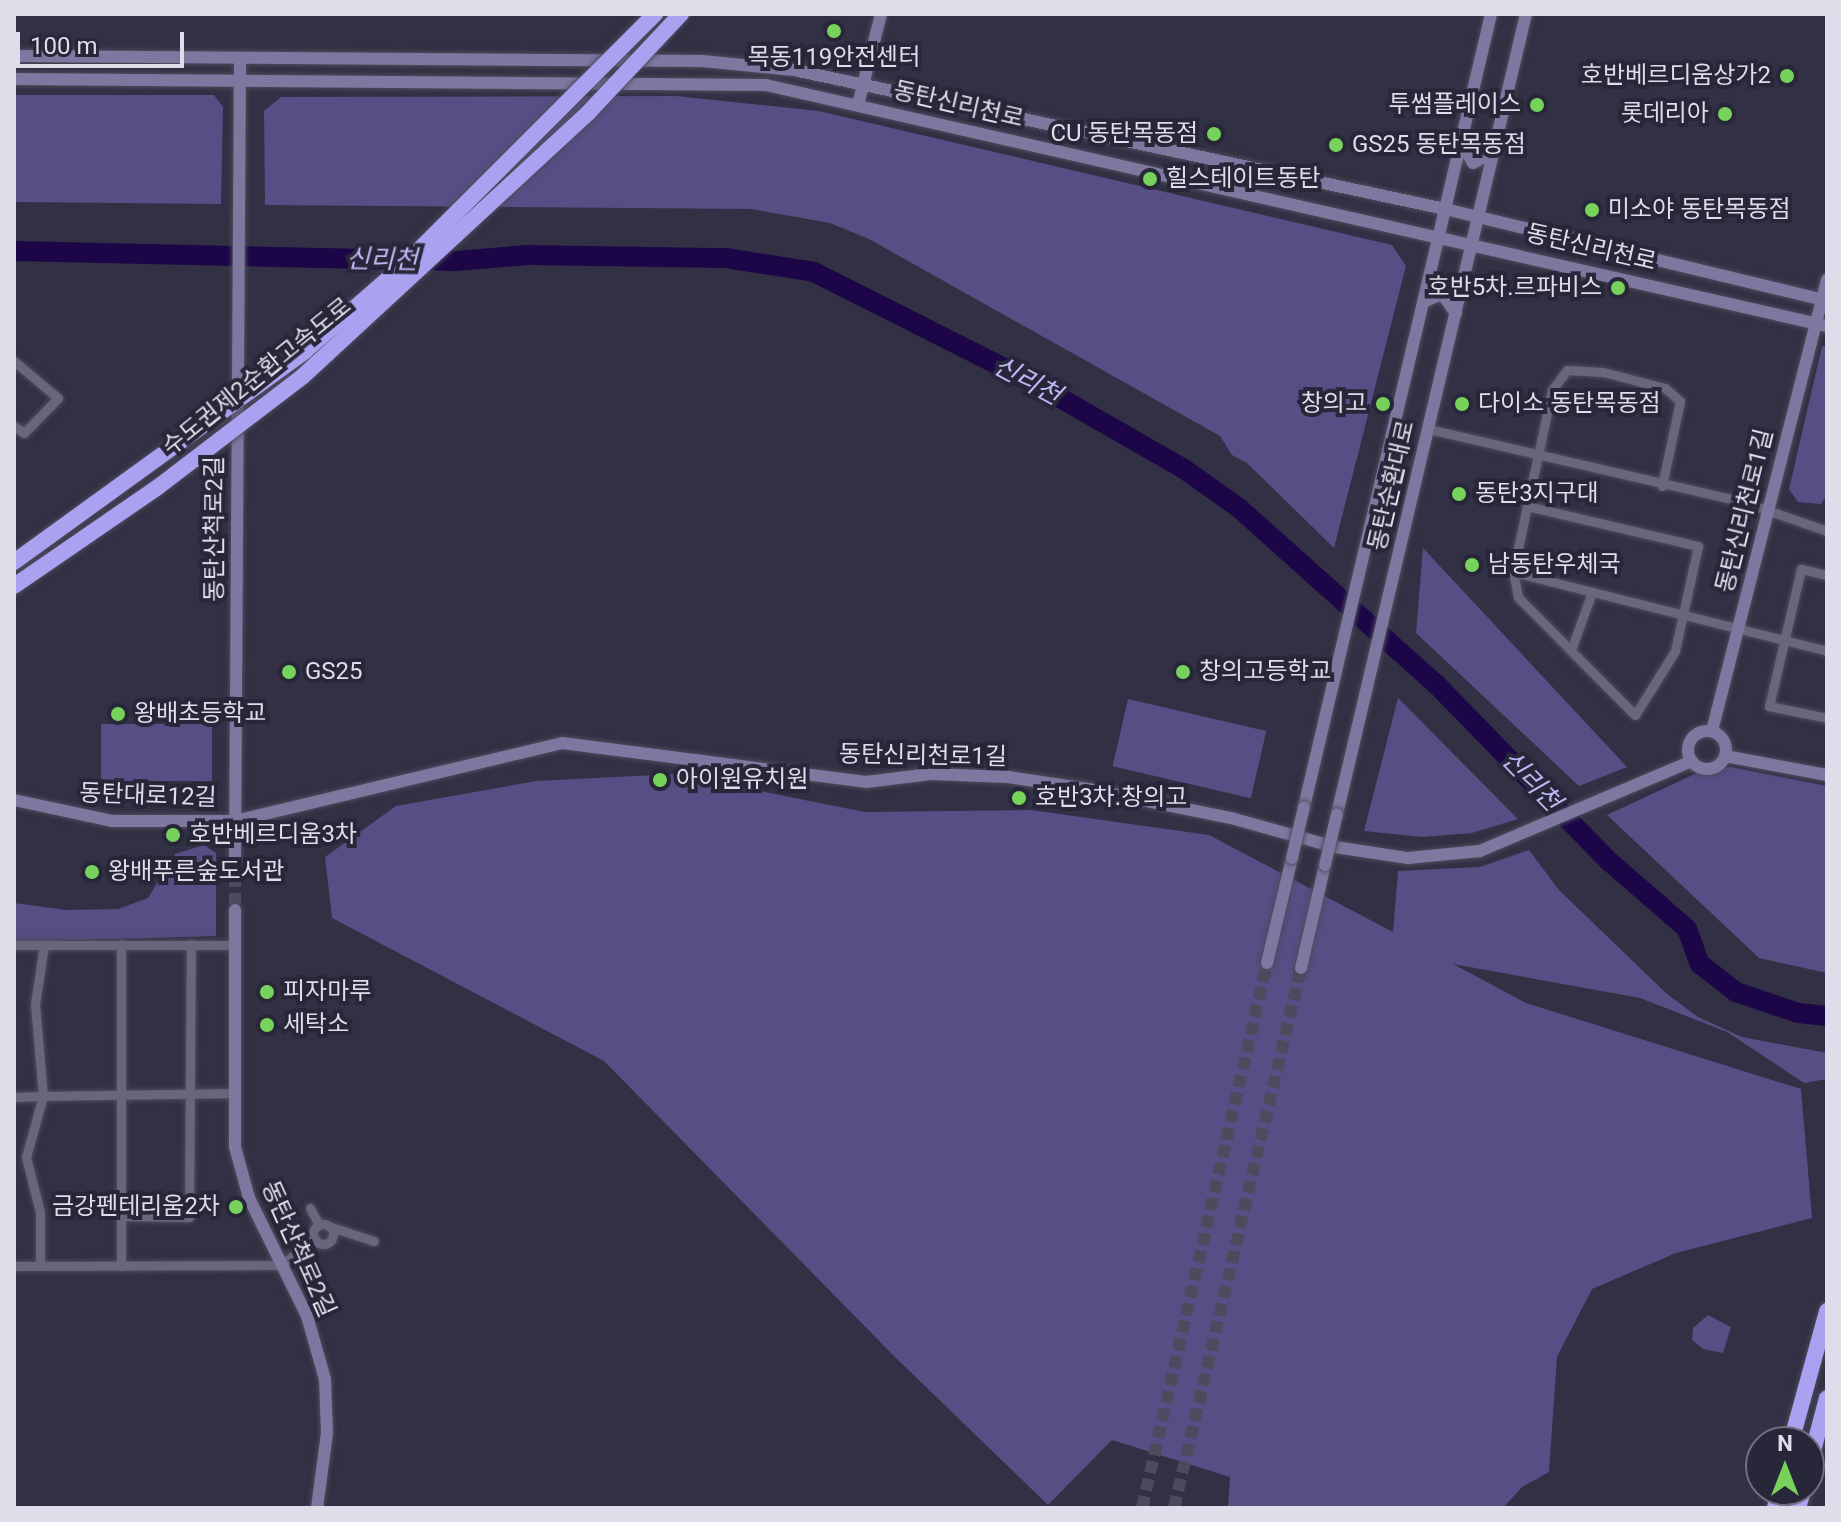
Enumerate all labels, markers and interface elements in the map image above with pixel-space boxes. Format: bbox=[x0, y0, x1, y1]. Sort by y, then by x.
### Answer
scale bar bbox=[20, 16, 188, 66]
marker: 목동119안전센터 bbox=[825, 22, 843, 40]
text: 100 m bbox=[30, 32, 97, 60]
place label: 목동119안전센터 bbox=[748, 44, 920, 72]
place label: 호반베르디움상가2 bbox=[1581, 62, 1771, 90]
marker: 호반베르디움상가2 bbox=[1778, 67, 1796, 85]
street label: 동탄신리천로 bbox=[890, 76, 1026, 134]
place label: 투썸플레이스 bbox=[1389, 91, 1521, 119]
marker: 투썸플레이스 bbox=[1528, 96, 1546, 114]
place label: 롯데리아 bbox=[1621, 100, 1709, 128]
marker: 롯데리아 bbox=[1716, 105, 1734, 123]
place label: CU 동탄목동점 bbox=[1050, 120, 1198, 148]
marker: CU 동탄목동점 bbox=[1205, 125, 1223, 143]
place label: GS25 동탄목동점 bbox=[1352, 131, 1526, 159]
marker: GS25 동탄목동점 bbox=[1327, 136, 1345, 154]
place label: 힐스테이트동탄 bbox=[1166, 165, 1321, 193]
marker: 힐스테이트동탄 bbox=[1141, 170, 1159, 188]
place label: 미소야 동탄목동점 bbox=[1608, 196, 1791, 224]
marker: 미소야 동탄목동점 bbox=[1583, 201, 1601, 219]
street label: 동탄신리천로 bbox=[1523, 219, 1659, 277]
water label: 신리천 bbox=[346, 244, 418, 276]
place label: 호반5차.르파비스 bbox=[1428, 274, 1602, 302]
marker: 호반5차.르파비스 bbox=[1609, 279, 1627, 297]
street label: 수도권제2순환고속도로 bbox=[157, 292, 357, 462]
water label: 신리천 bbox=[988, 350, 1066, 412]
place label: 창의고 bbox=[1301, 390, 1367, 418]
place label: 다이소 동탄목동점 bbox=[1478, 390, 1661, 418]
marker: 창의고 bbox=[1374, 395, 1392, 413]
marker: 다이소 동탄목동점 bbox=[1453, 395, 1471, 413]
street label: 동탄순환대로 bbox=[1363, 418, 1421, 554]
street label: 동탄신리천로1길 bbox=[1711, 426, 1779, 596]
street label: 동탄산척로2길 bbox=[201, 456, 229, 602]
place label: 동탄3지구대 bbox=[1475, 480, 1599, 508]
marker: 동탄3지구대 bbox=[1450, 485, 1468, 503]
place label: 남동탄우체국 bbox=[1488, 551, 1620, 579]
marker: 남동탄우체국 bbox=[1463, 556, 1481, 574]
place label: GS25 bbox=[305, 658, 363, 686]
place label: 창의고등학교 bbox=[1199, 658, 1331, 686]
marker: GS25 bbox=[280, 663, 298, 681]
marker: 창의고등학교 bbox=[1174, 663, 1192, 681]
place label: 왕배초등학교 bbox=[134, 700, 266, 728]
marker: 왕배초등학교 bbox=[109, 705, 127, 723]
street label: 동탄신리천로1길 bbox=[839, 740, 1007, 772]
water label: 신리천 bbox=[1495, 744, 1567, 818]
place label: 아이원유치원 bbox=[676, 766, 808, 794]
marker: 아이원유치원 bbox=[651, 771, 669, 789]
street label: 동탄대로12길 bbox=[79, 779, 217, 813]
place label: 호반3차.창의고 bbox=[1035, 784, 1187, 812]
marker: 호반3차.창의고 bbox=[1010, 789, 1028, 807]
place label: 호반베르디움3차 bbox=[189, 821, 357, 849]
marker: 호반베르디움3차 bbox=[164, 826, 182, 844]
place label: 왕배푸른숲도서관 bbox=[108, 858, 285, 886]
marker: 왕배푸른숲도서관 bbox=[83, 863, 101, 881]
place label: 피자마루 bbox=[283, 978, 371, 1006]
marker: 피자마루 bbox=[258, 983, 276, 1001]
place label: 세탁소 bbox=[283, 1011, 349, 1039]
marker: 세탁소 bbox=[258, 1016, 276, 1034]
street label: 동탄산척로2길 bbox=[255, 1176, 341, 1322]
place label: 금강펜테리움2차 bbox=[52, 1193, 220, 1221]
marker: 금강펜테리움2차 bbox=[227, 1198, 245, 1216]
north arrow bbox=[1745, 1426, 1825, 1506]
text: N bbox=[1777, 1431, 1793, 1456]

